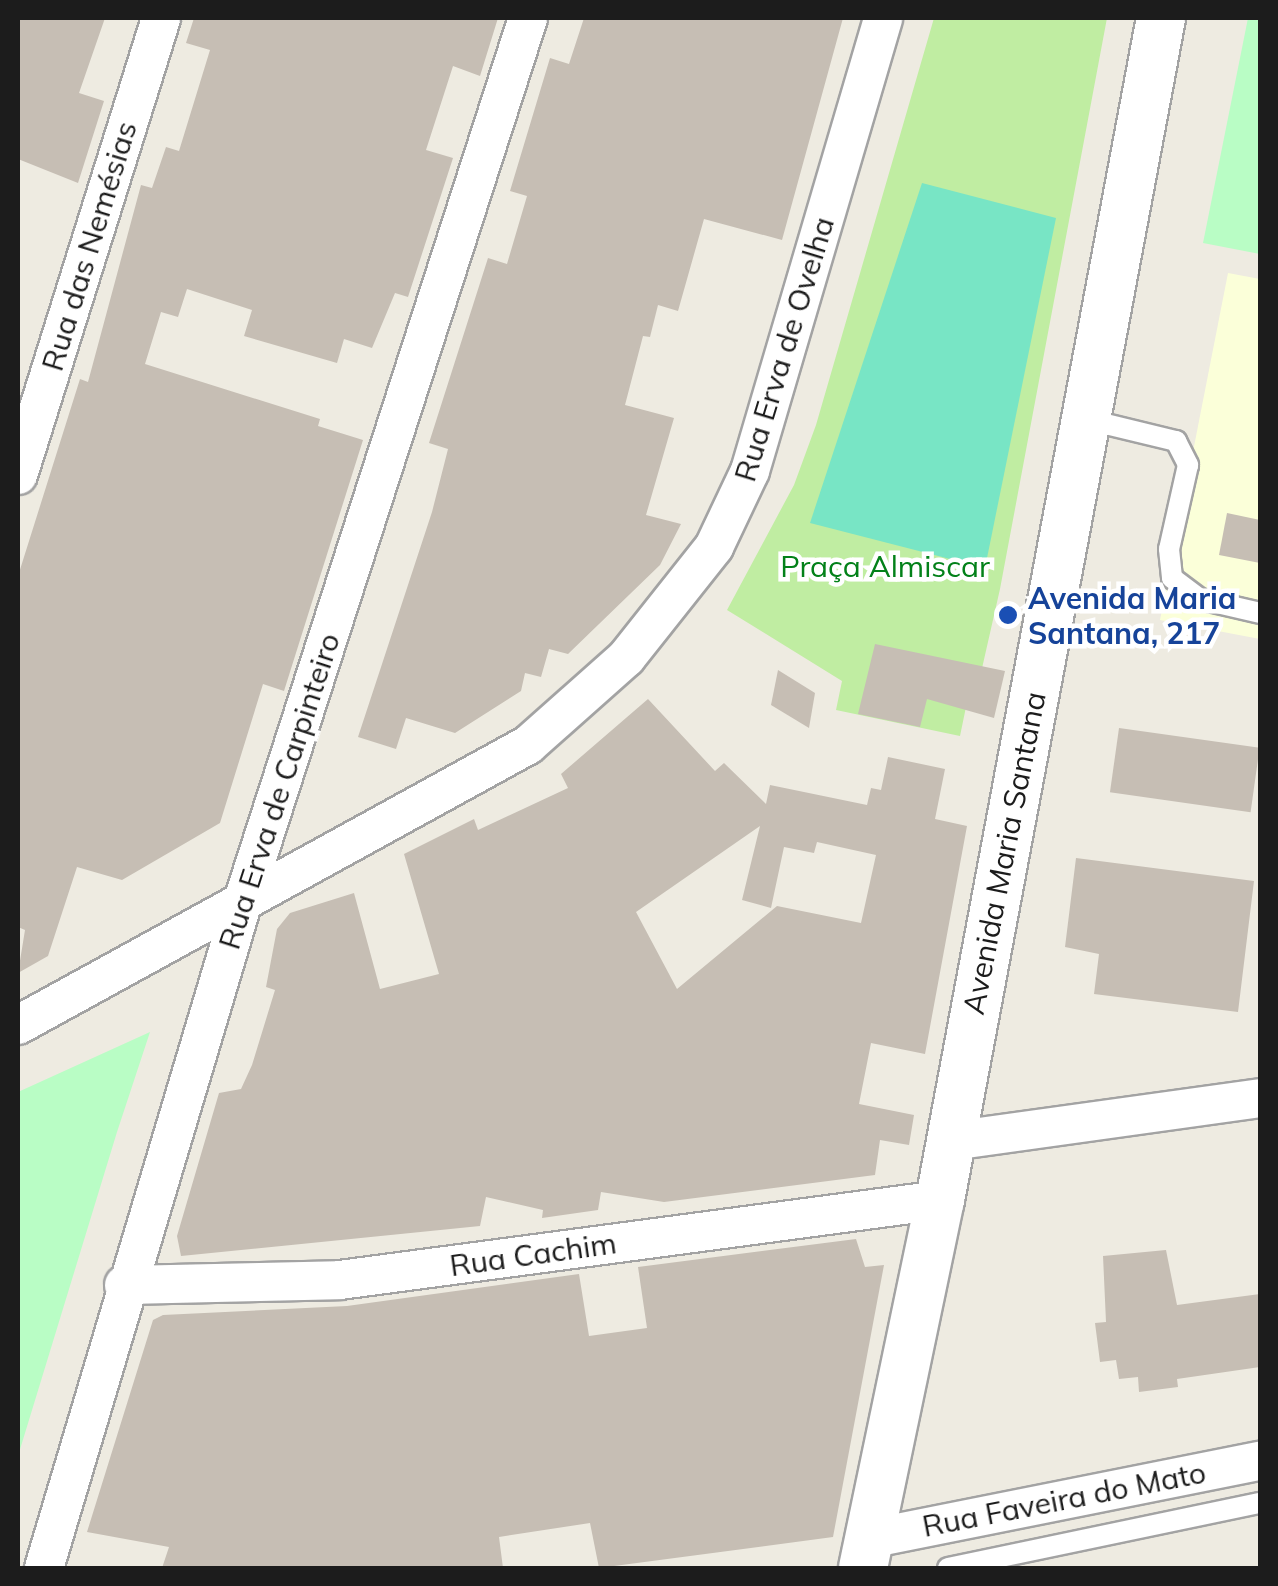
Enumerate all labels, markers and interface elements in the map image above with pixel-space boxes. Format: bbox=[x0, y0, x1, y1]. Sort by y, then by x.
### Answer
street label: Rua das Nemésias bbox=[34, 117, 144, 375]
street label: Rua Erva de Ovelha bbox=[727, 212, 841, 486]
park label: Praça Almiscar bbox=[780, 548, 990, 584]
place label: Avenida Maria Santana, 217 bbox=[1028, 580, 1236, 650]
marker: Avenida Maria Santana, 217 bbox=[997, 604, 1019, 626]
street label: Rua Erva de Carpinteiro bbox=[211, 628, 347, 954]
street label: Avenida Maria Santana bbox=[955, 689, 1053, 1017]
street label: Rua Cachim bbox=[447, 1224, 619, 1284]
street label: Rua Faveira do Mato bbox=[919, 1454, 1209, 1544]

